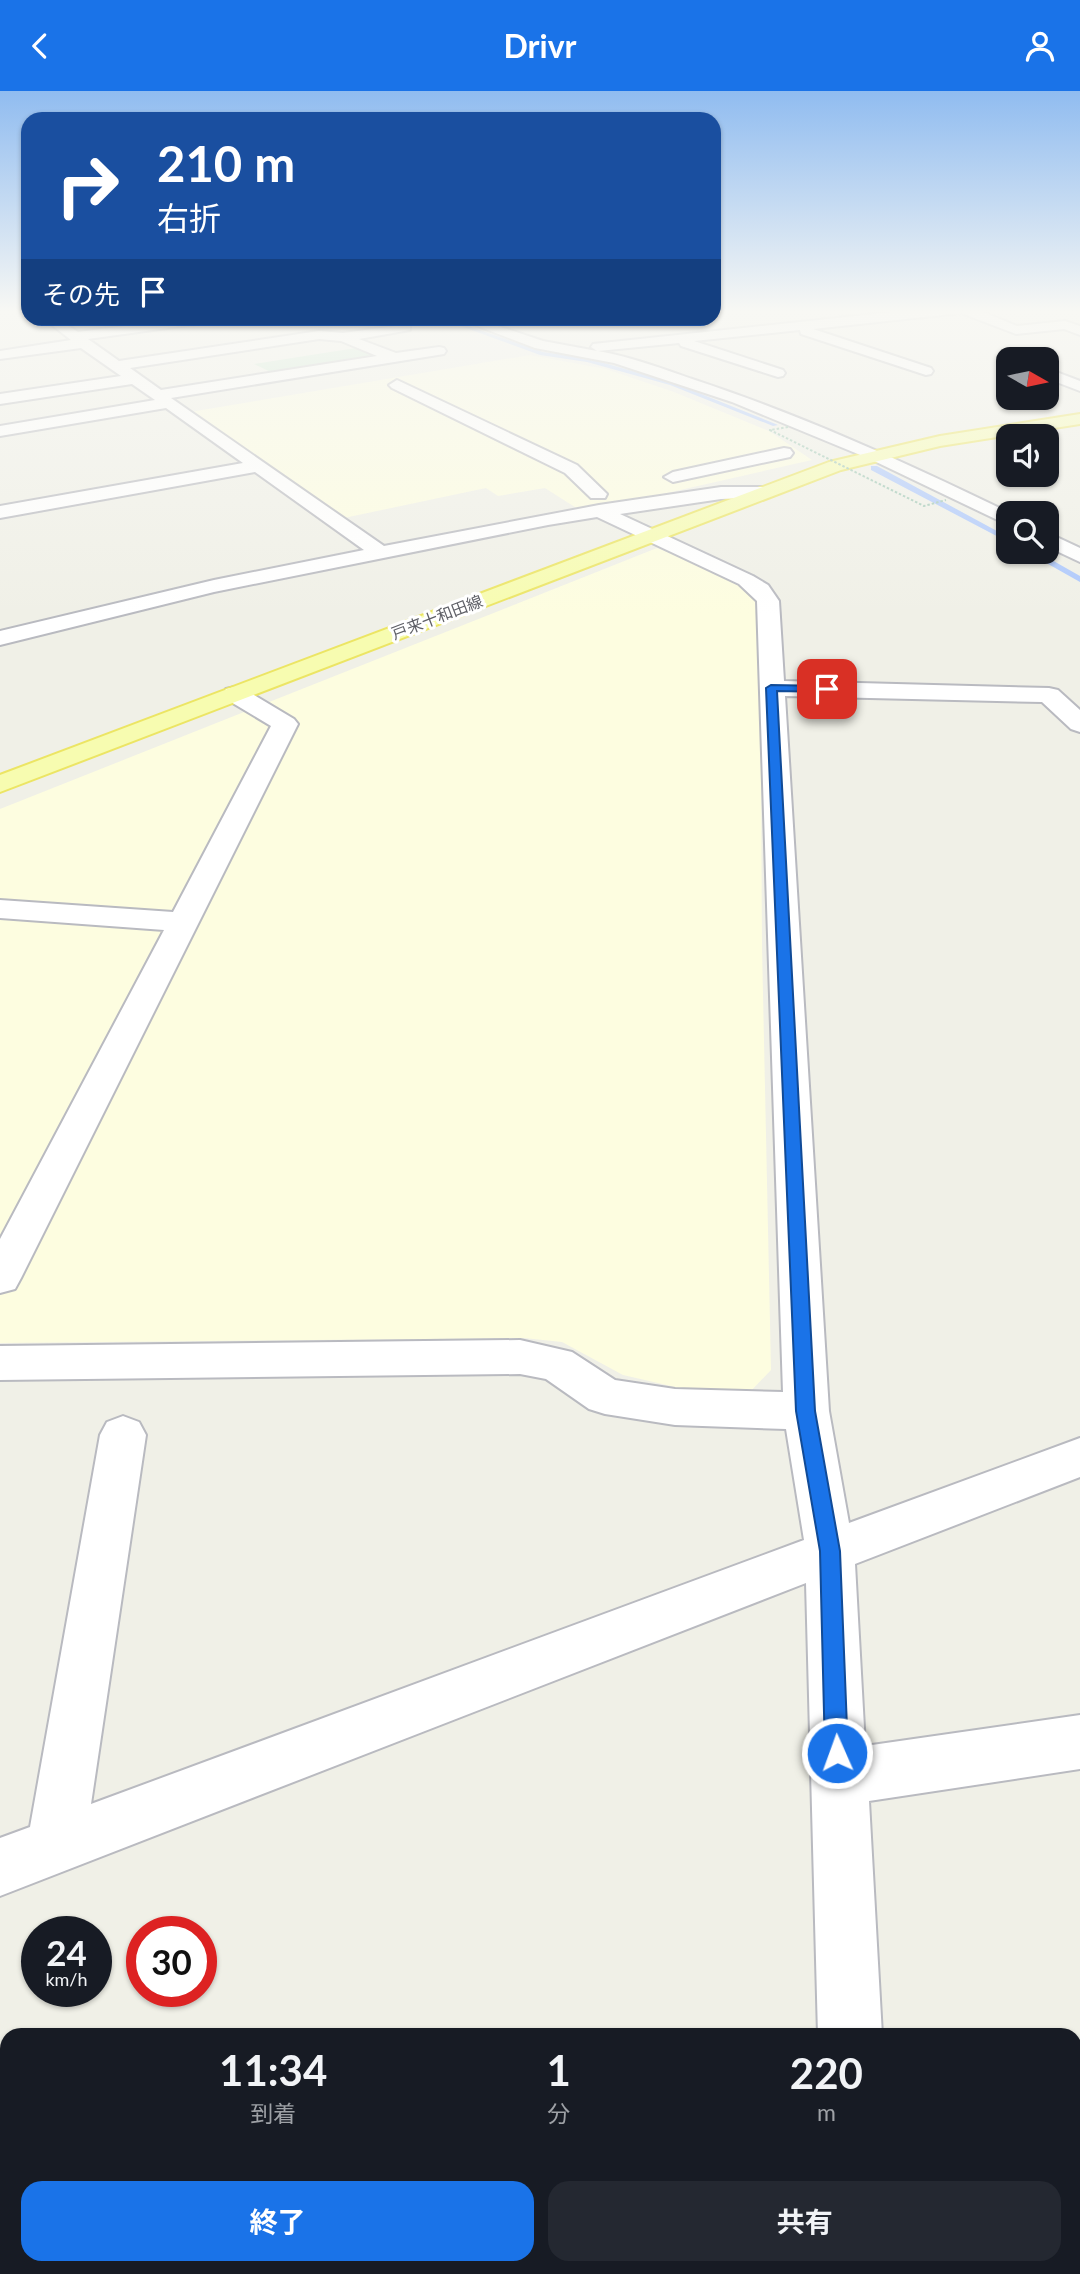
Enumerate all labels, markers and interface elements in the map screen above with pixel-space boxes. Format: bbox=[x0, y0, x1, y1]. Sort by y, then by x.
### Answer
text: Drivr bbox=[504, 26, 576, 65]
icon: back bbox=[21, 27, 59, 65]
icon: person bbox=[1021, 27, 1059, 65]
text: 210 m bbox=[157, 134, 295, 192]
icon: right bbox=[42, 140, 133, 231]
text: 右折 bbox=[157, 198, 221, 237]
icon: arrive bbox=[134, 273, 172, 311]
text: その先 bbox=[42, 278, 120, 310]
north arrow bbox=[996, 347, 1059, 409]
map controls bbox=[996, 347, 1059, 564]
button: sound bbox=[996, 424, 1059, 487]
button: search bbox=[996, 501, 1059, 564]
street label: 戸来十和田線 bbox=[389, 590, 485, 643]
pin bbox=[797, 659, 857, 719]
icon: arrive bbox=[808, 670, 846, 708]
position arrow bbox=[800, 1716, 874, 1790]
speed limit sign: 30 bbox=[126, 1916, 217, 2007]
text: 24 bbox=[46, 1931, 87, 1973]
text: km/h bbox=[45, 1968, 88, 1990]
text: 11:34 bbox=[219, 2045, 327, 2095]
text: 1 bbox=[546, 2045, 571, 2095]
text: 220 bbox=[790, 2048, 863, 2098]
text: m bbox=[817, 2098, 836, 2126]
text: 到着 bbox=[250, 2099, 296, 2127]
text: 分 bbox=[547, 2099, 570, 2127]
button: 終了 bbox=[21, 2181, 534, 2261]
button: 共有 bbox=[548, 2181, 1061, 2261]

